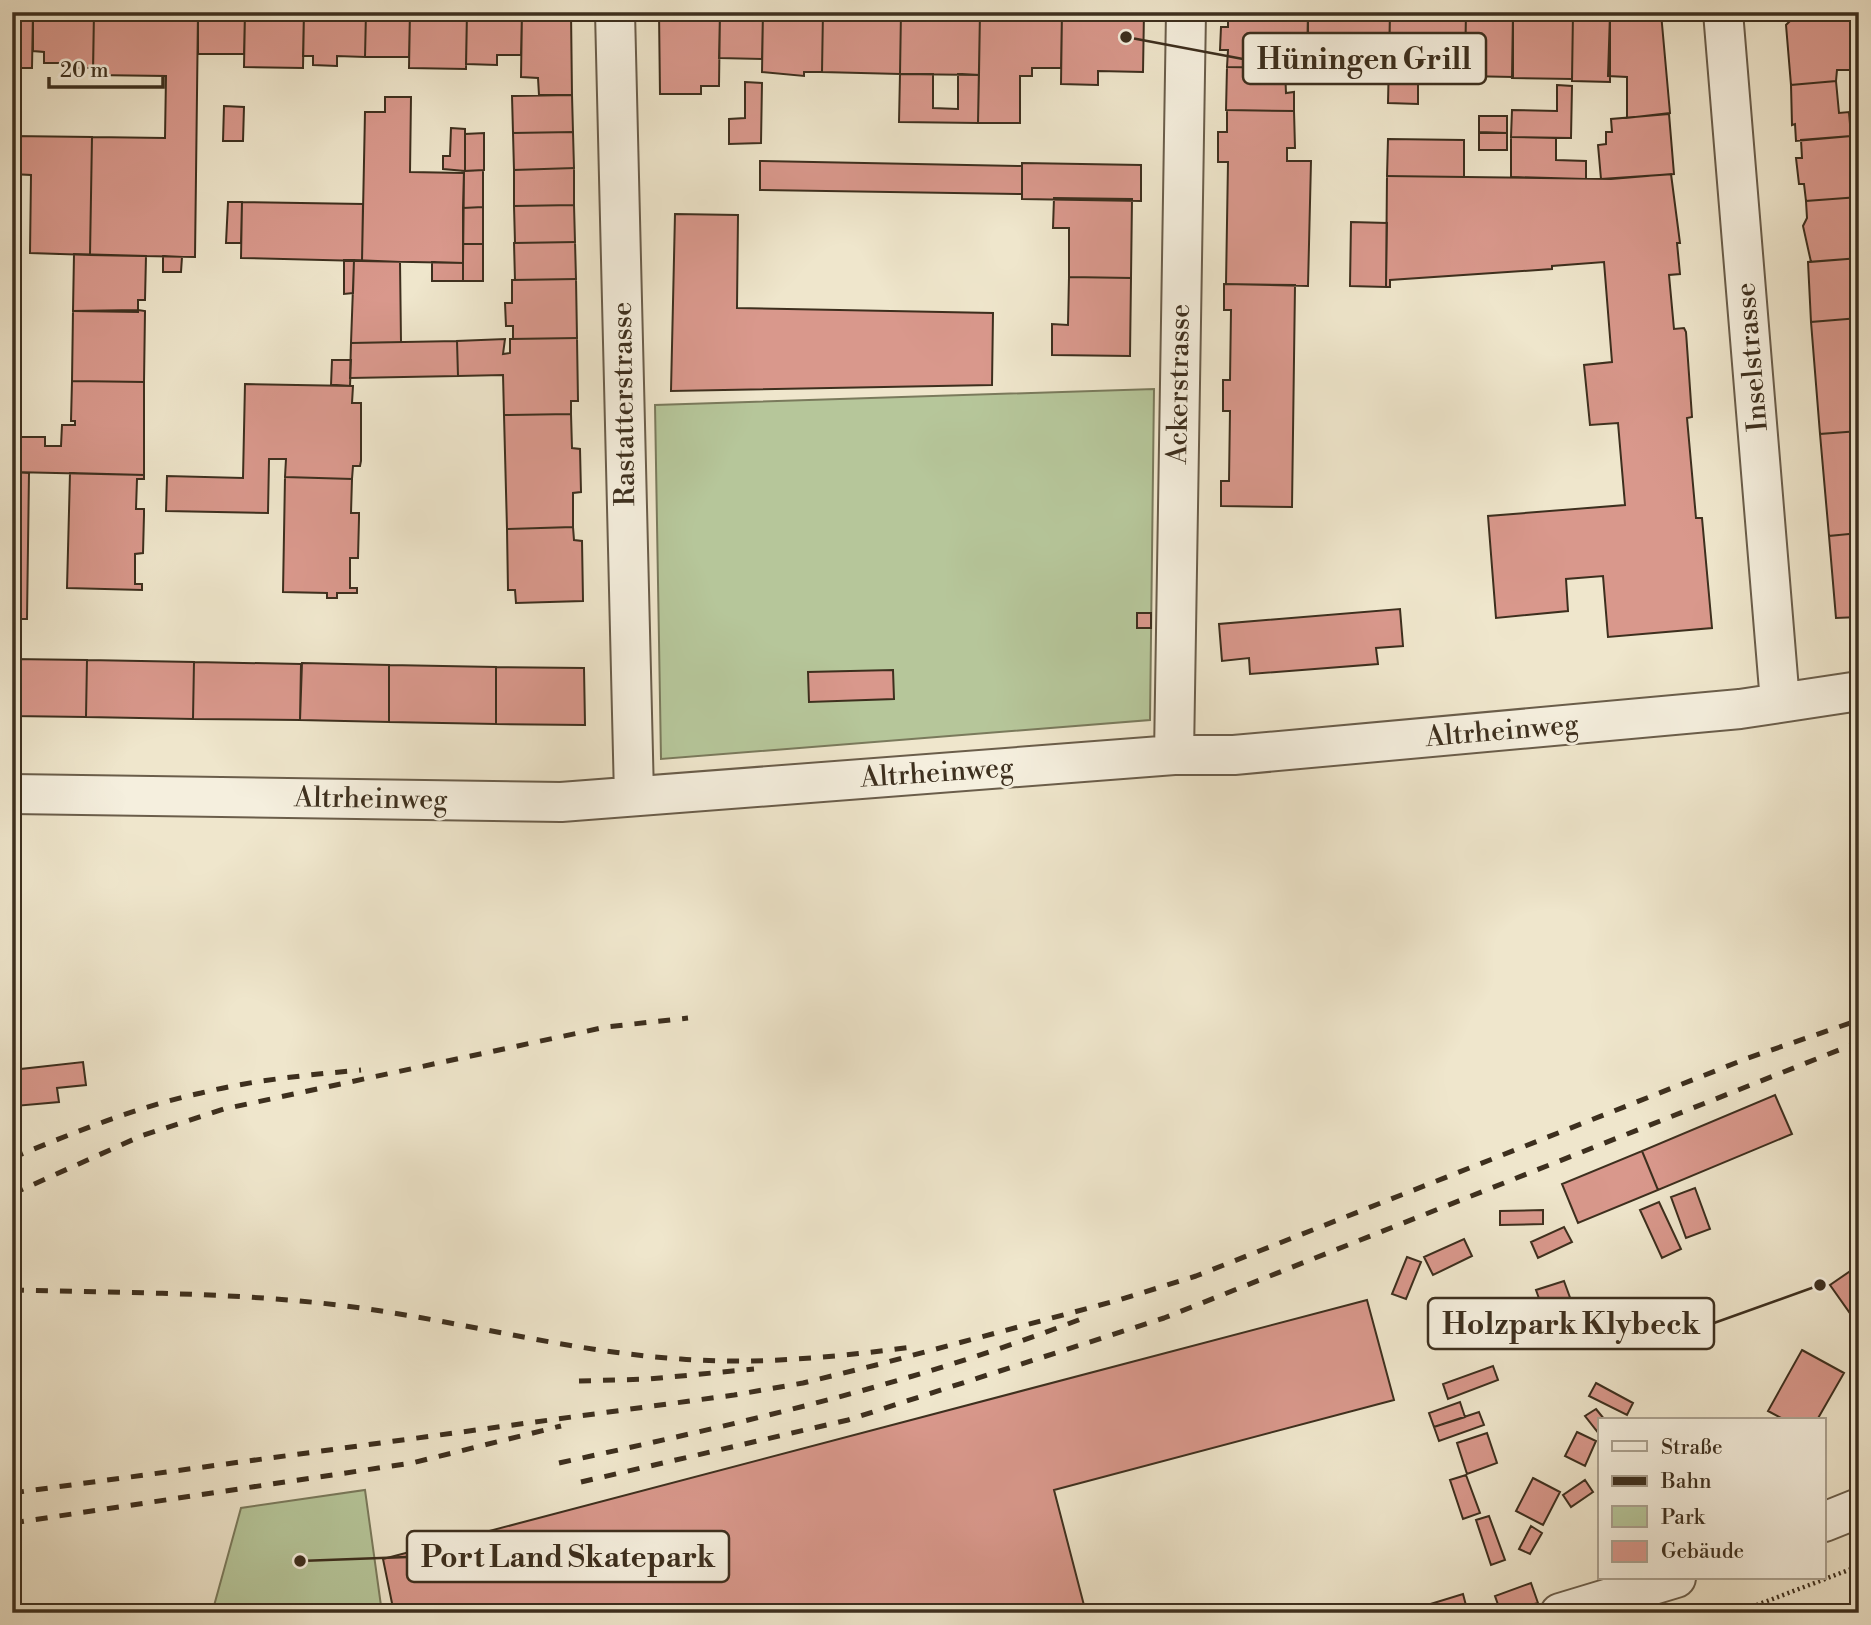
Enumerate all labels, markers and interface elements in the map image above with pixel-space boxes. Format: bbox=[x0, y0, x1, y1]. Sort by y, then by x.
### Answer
callout: Hüningen Grill bbox=[1243, 33, 1486, 84]
text: Hüningen Grill bbox=[1257, 41, 1471, 79]
scale bar bbox=[49, 46, 163, 90]
text: 20 m bbox=[60, 58, 109, 84]
street label: Inselstrasse bbox=[1728, 281, 1776, 433]
street label: Rastatterstrasse bbox=[605, 302, 643, 506]
street label: Ackerstrasse bbox=[1160, 303, 1198, 466]
street label: Altrheinweg bbox=[1423, 707, 1580, 755]
street label: Altrheinweg bbox=[858, 750, 1015, 796]
street label: Altrheinweg bbox=[293, 780, 449, 818]
callout: Holzpark Klybeck bbox=[1428, 1298, 1714, 1349]
text: Holzpark Klybeck bbox=[1442, 1306, 1700, 1344]
legend bbox=[1598, 1418, 1826, 1580]
text: Straße bbox=[1661, 1435, 1723, 1461]
text: Bahn bbox=[1660, 1469, 1712, 1495]
text: Park bbox=[1661, 1505, 1706, 1531]
callout: Port Land Skatepark bbox=[407, 1531, 729, 1582]
text: Port Land Skatepark bbox=[421, 1539, 716, 1577]
text: Gebäude bbox=[1661, 1539, 1744, 1565]

